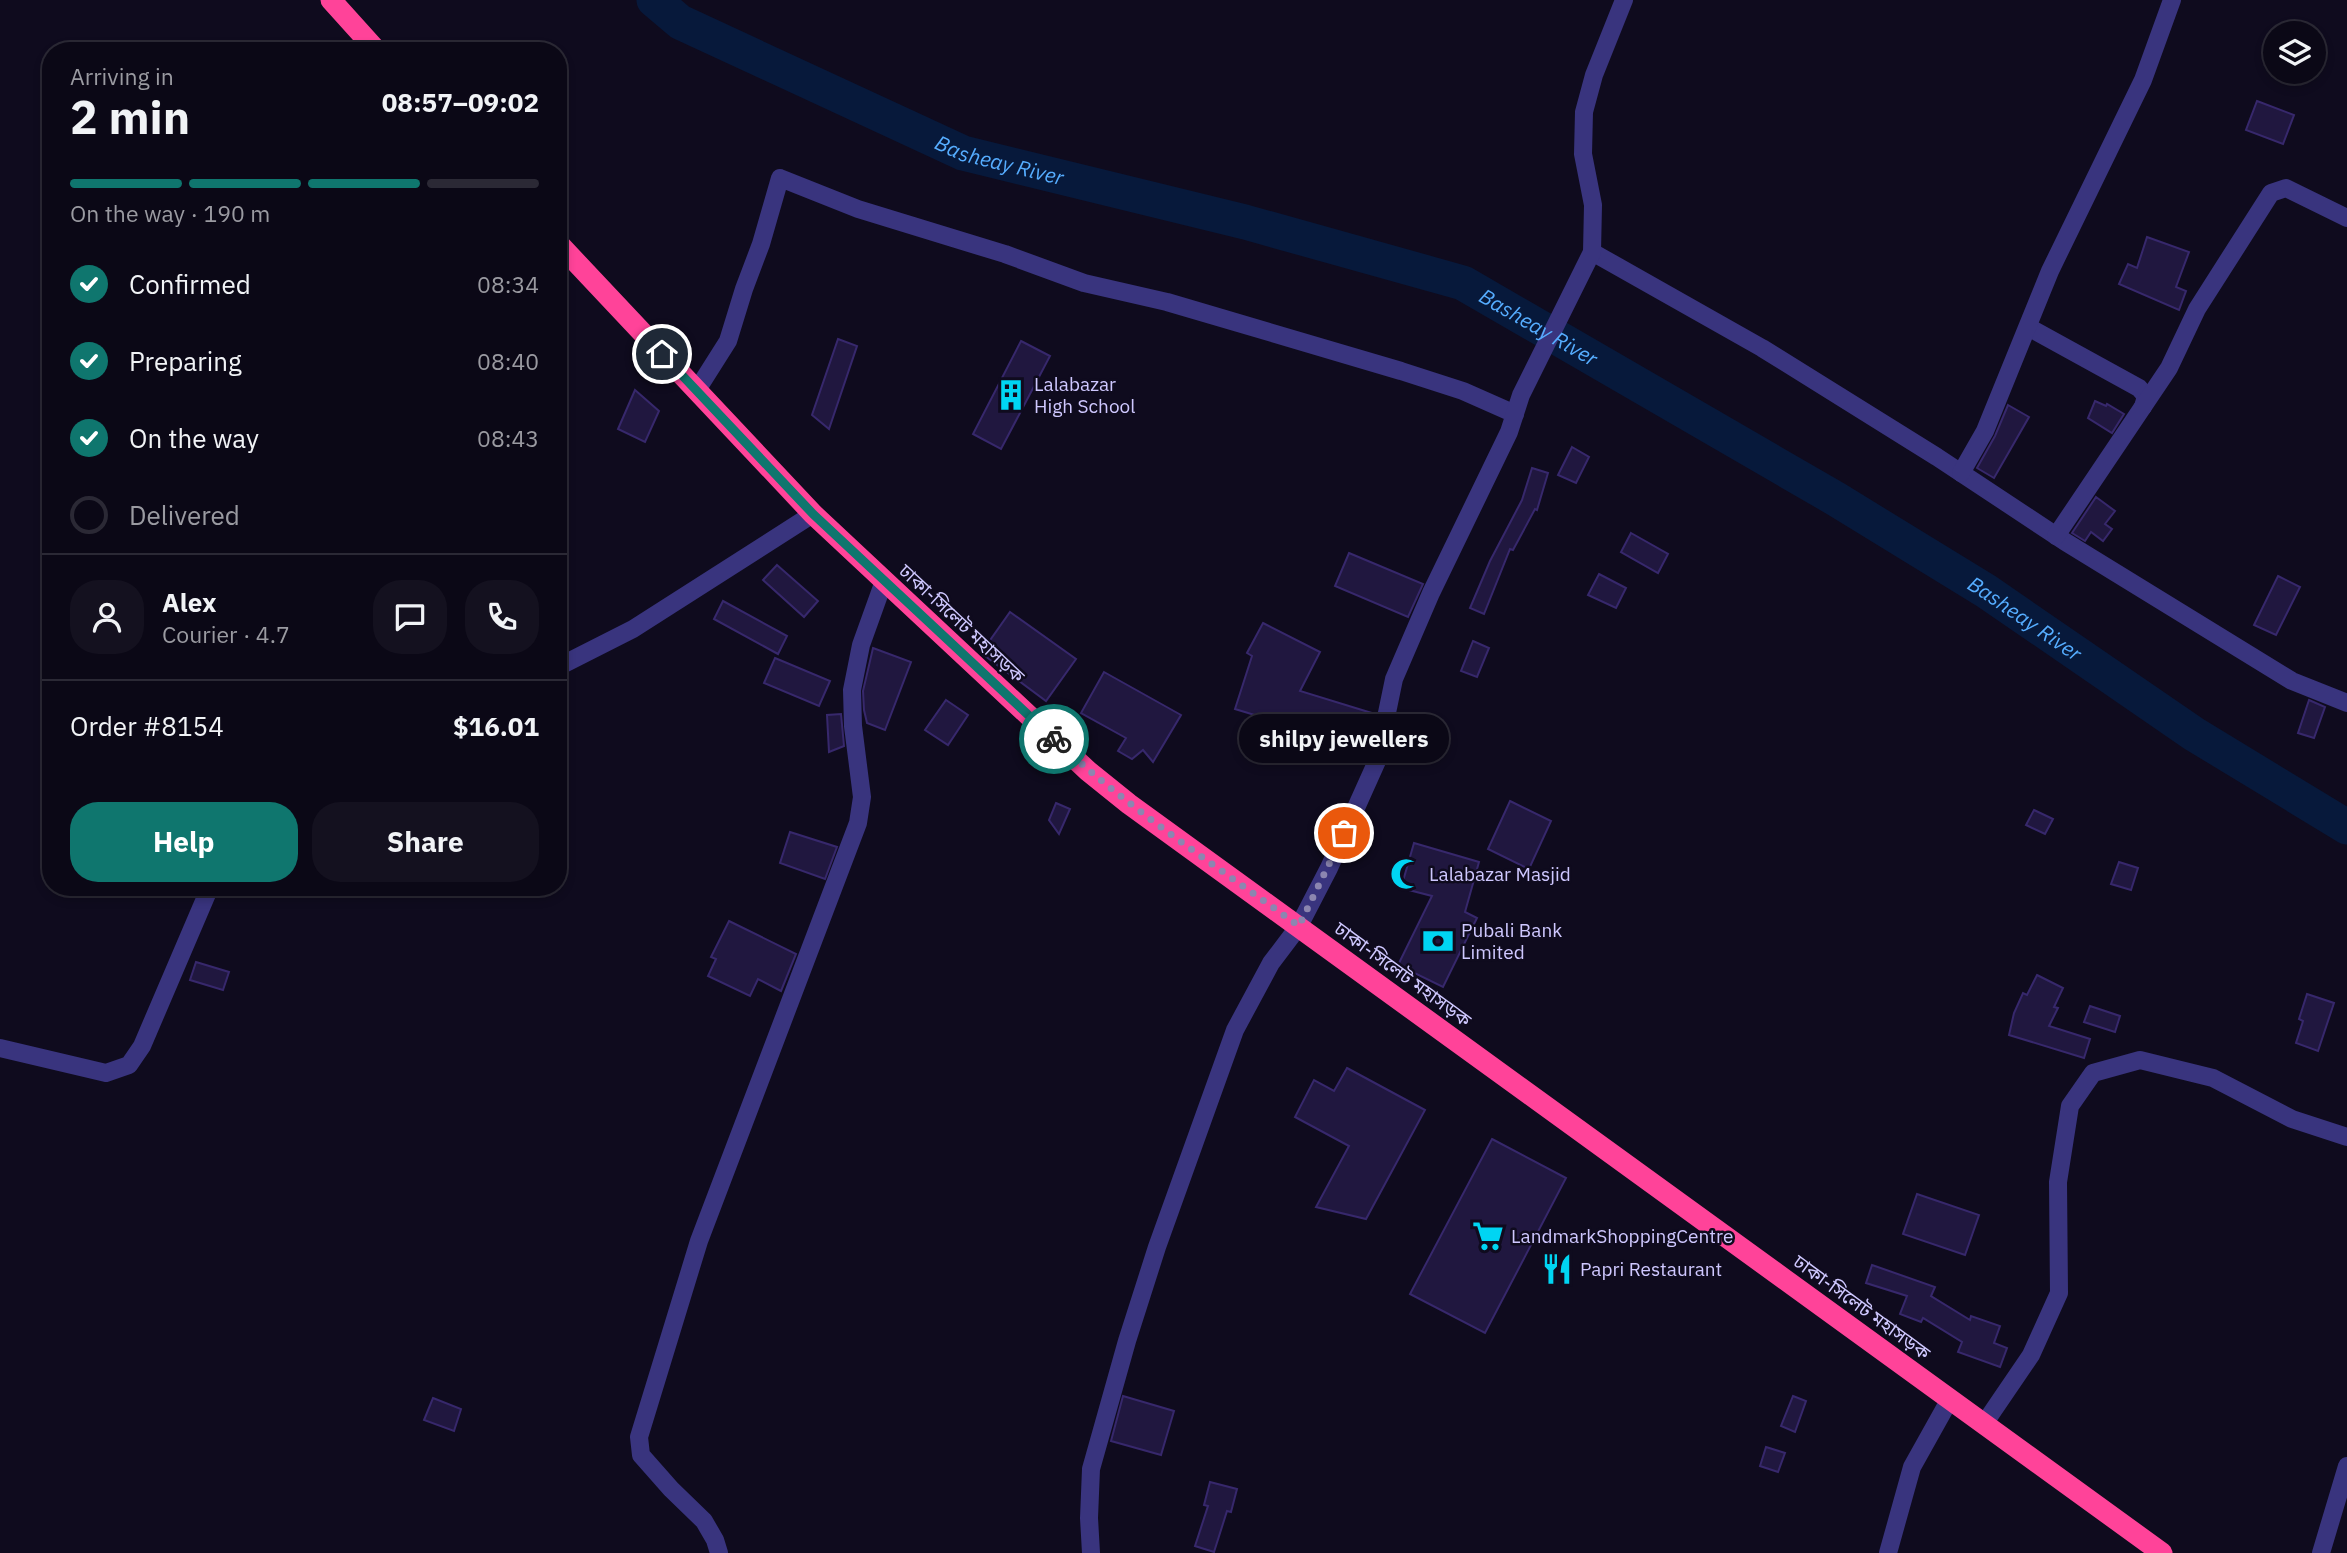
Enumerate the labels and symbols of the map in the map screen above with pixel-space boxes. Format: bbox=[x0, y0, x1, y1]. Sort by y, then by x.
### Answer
water label: Basheay River bbox=[931, 128, 1068, 191]
water label: Basheay River bbox=[1474, 282, 1604, 373]
pin bbox=[632, 324, 692, 384]
place label: Lalabazar High School bbox=[1034, 372, 1135, 418]
building icon: Lalabazar High School bbox=[994, 378, 1028, 412]
street label: ঢাকা-সিলেট মহাসড়ক bbox=[893, 558, 1030, 688]
water label: Basheay River bbox=[1963, 569, 2089, 668]
courier bbox=[1019, 704, 1089, 774]
callout: shilpy jewellers bbox=[1239, 714, 1449, 763]
pin bbox=[1314, 803, 1374, 863]
mosque icon: Lalabazar Masjid bbox=[1389, 857, 1423, 891]
place label: Lalabazar Masjid bbox=[1429, 862, 1571, 886]
street label: ঢাকা-সিলেট মহাসড়ক bbox=[1329, 916, 1477, 1032]
place label: Pubali Bank Limited bbox=[1461, 918, 1562, 964]
bank icon: Pubali Bank Limited bbox=[1421, 924, 1455, 958]
supermarket icon: LandmarkShoppingCentre bbox=[1471, 1219, 1505, 1253]
place label: LandmarkShoppingCentre bbox=[1511, 1224, 1733, 1248]
street label: ঢাকা-সিলেট মহাসড়ক bbox=[1788, 1249, 1936, 1365]
restaurant icon: Papri Restaurant bbox=[1540, 1252, 1574, 1286]
place label: Papri Restaurant bbox=[1580, 1257, 1722, 1281]

